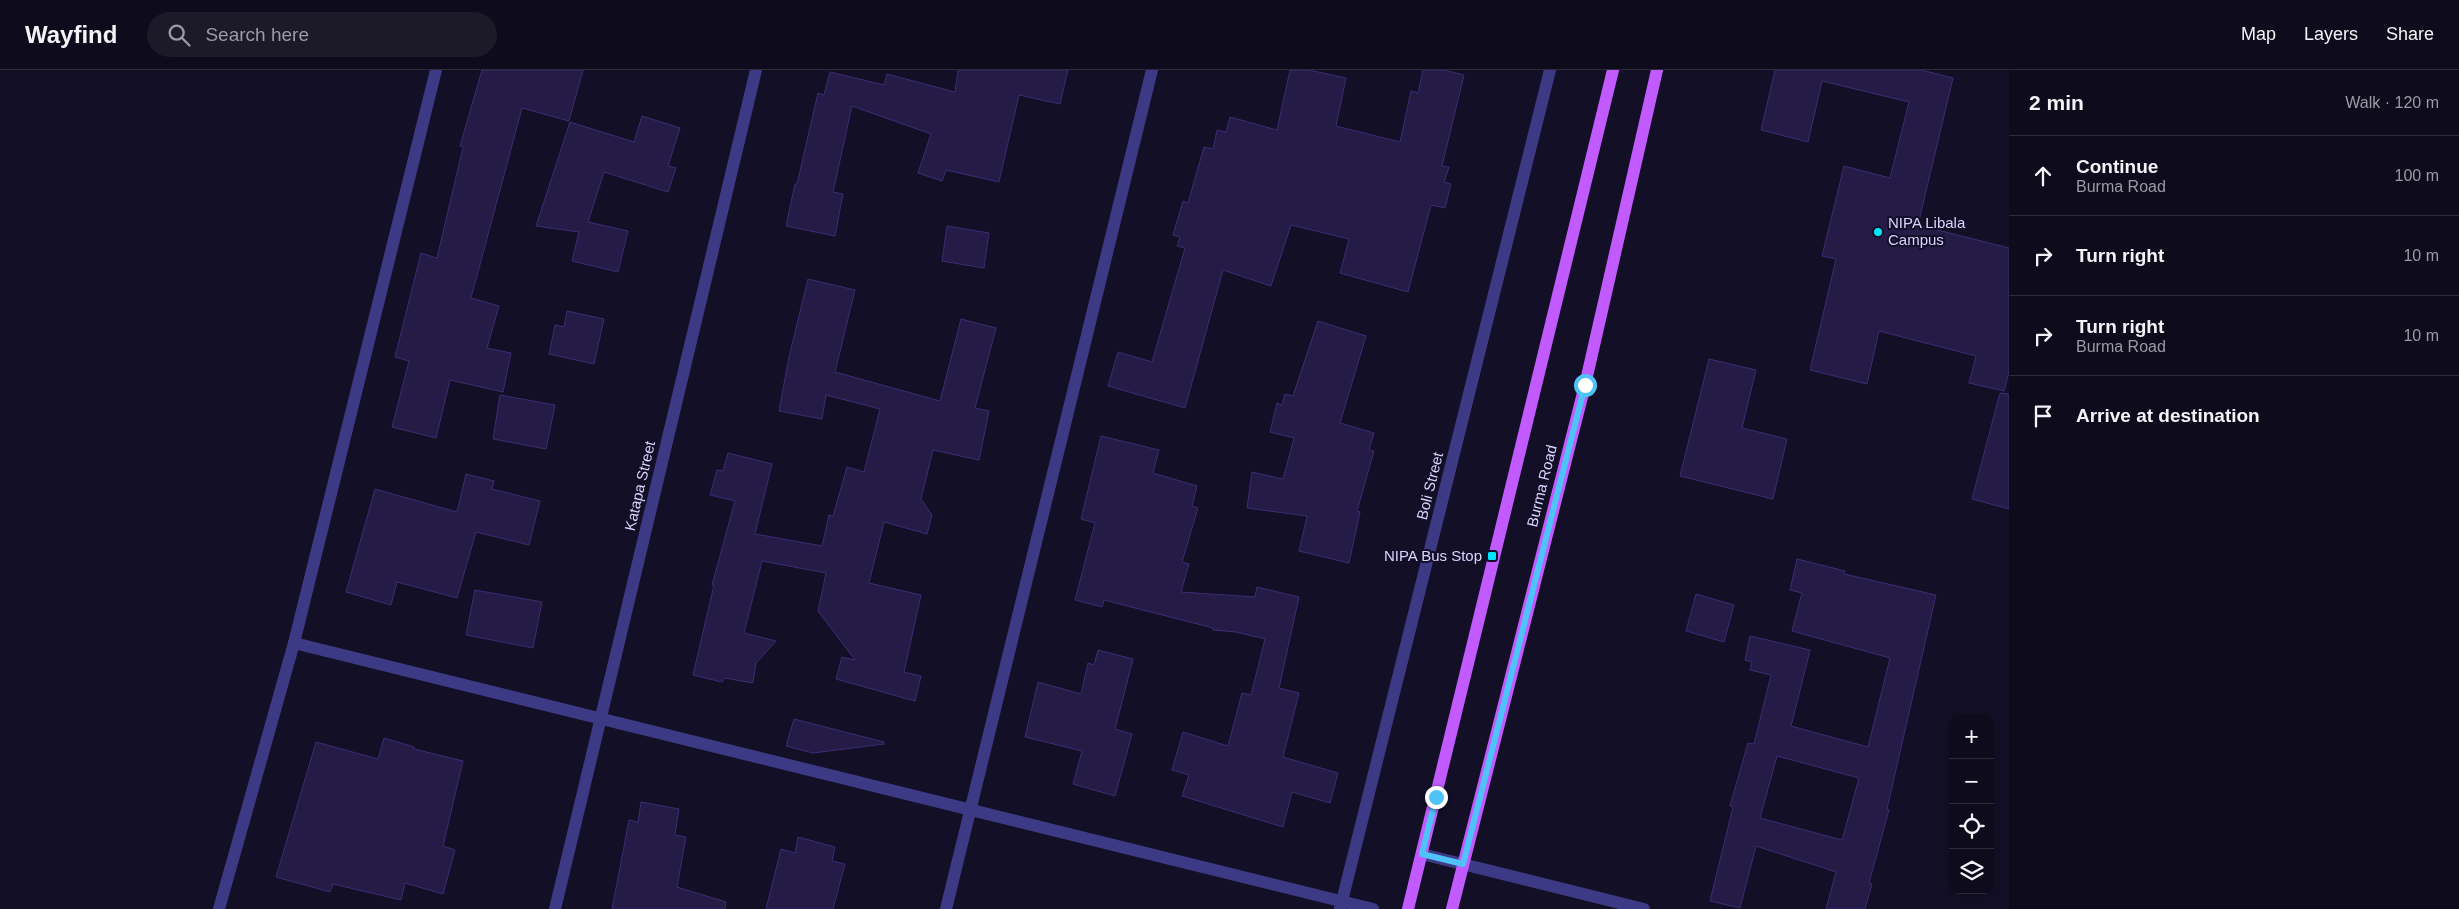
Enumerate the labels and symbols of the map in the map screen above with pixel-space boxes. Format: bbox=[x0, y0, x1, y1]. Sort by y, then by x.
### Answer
place label: NIPA Libala Campus bbox=[1888, 214, 1966, 248]
marker: NIPA Libala Campus bbox=[1872, 226, 1884, 238]
route start bbox=[1574, 374, 1597, 397]
street label: Katapa Street bbox=[621, 438, 658, 532]
street label: Burma Road bbox=[1523, 443, 1560, 529]
street label: Boli Street bbox=[1413, 449, 1446, 522]
place label: NIPA Bus Stop bbox=[1384, 547, 1482, 564]
marker: NIPA Bus Stop bbox=[1486, 550, 1498, 562]
route end bbox=[1425, 786, 1448, 809]

